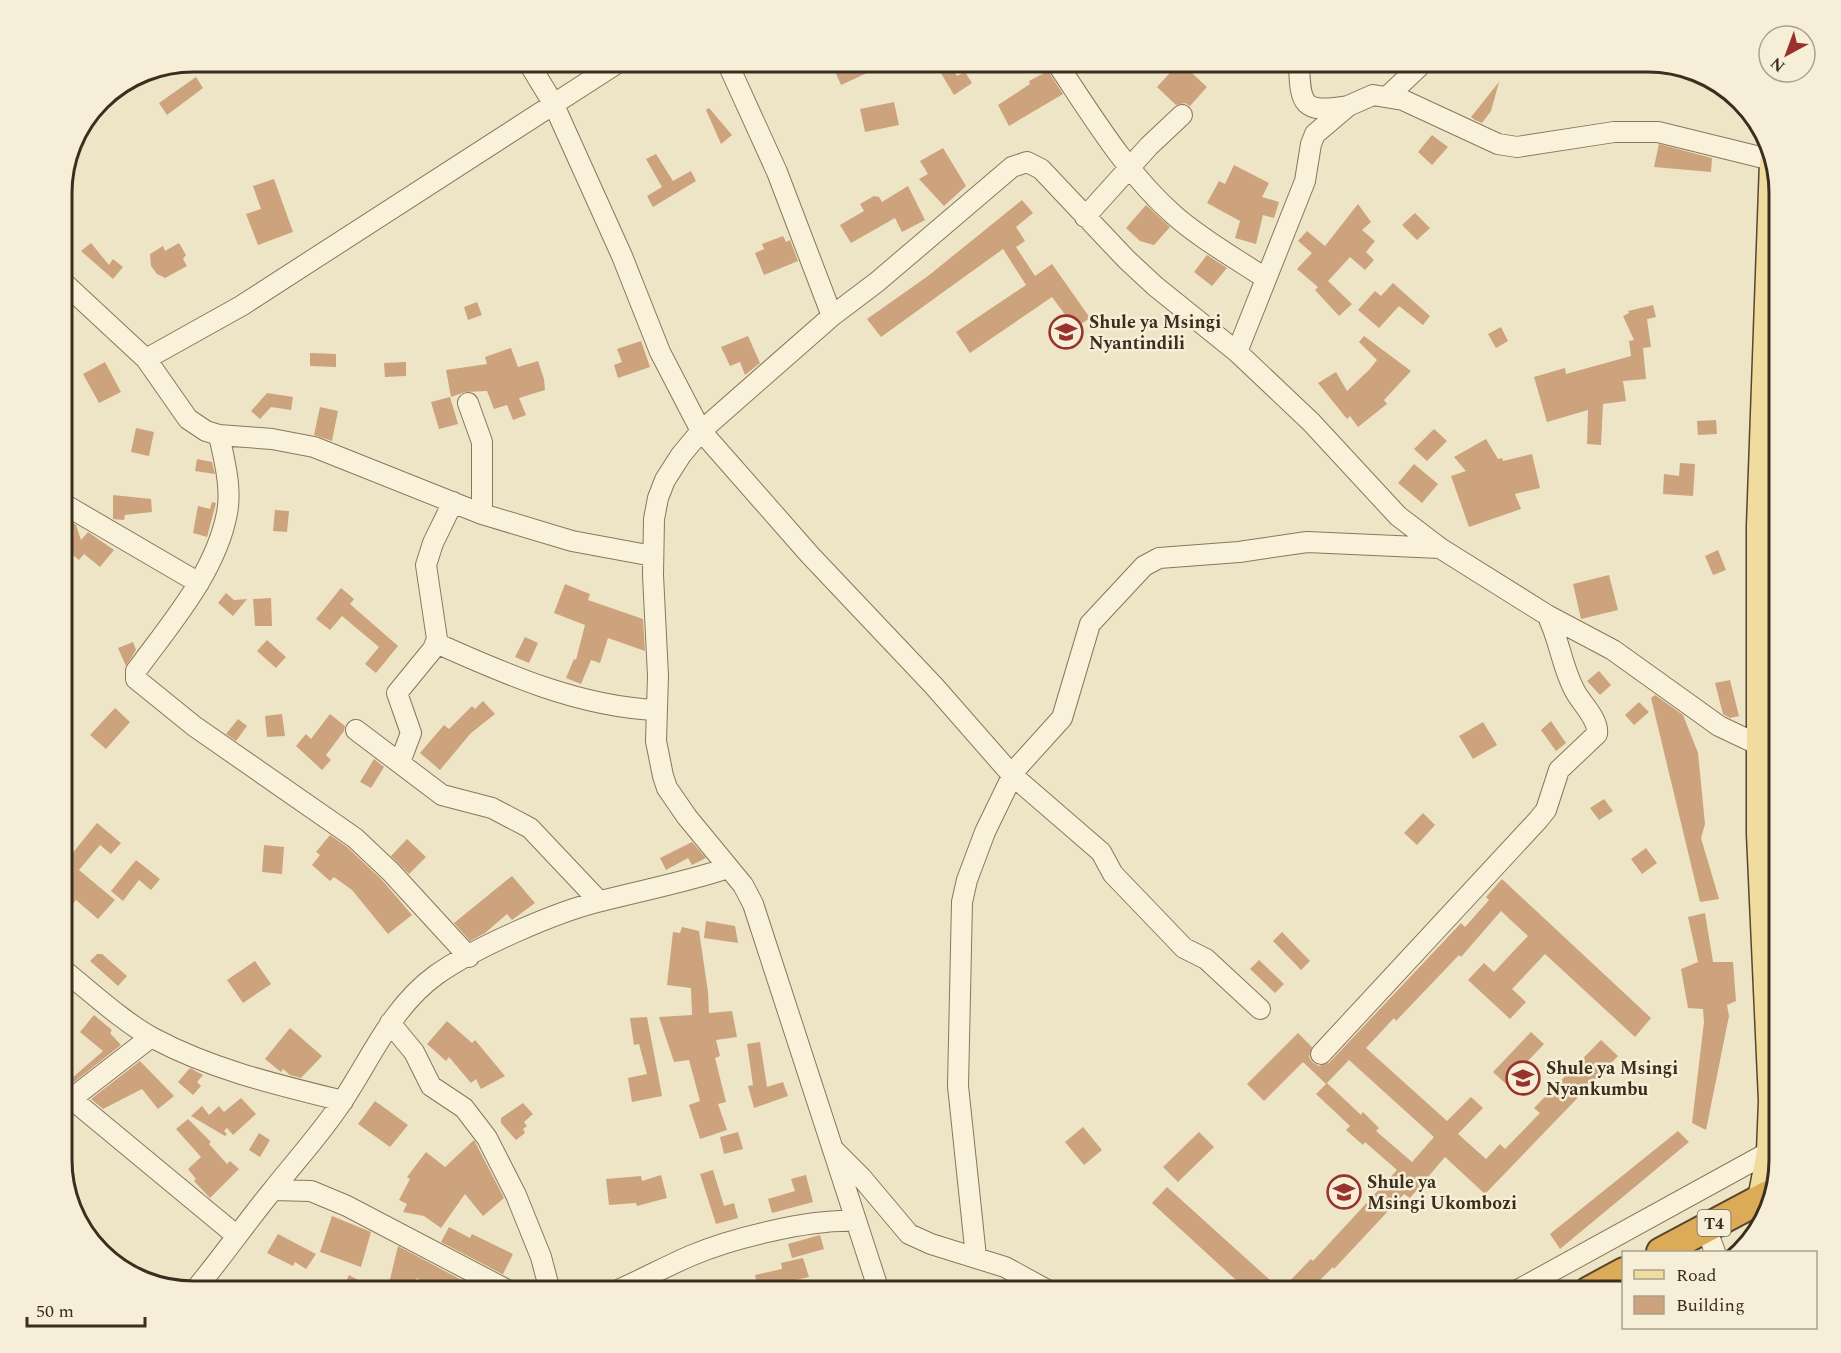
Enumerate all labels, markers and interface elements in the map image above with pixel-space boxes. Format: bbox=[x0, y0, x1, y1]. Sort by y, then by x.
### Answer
north arrow bbox=[1757, 24, 1817, 84]
text: N bbox=[1765, 51, 1791, 78]
place label: Shule ya Msingi Nyantindili bbox=[1089, 309, 1221, 357]
school or university icon: Shule ya Msingi Nyantindili bbox=[1048, 314, 1084, 350]
place label: Shule ya Msingi Nyankumbu bbox=[1546, 1055, 1678, 1103]
school or university icon: Shule ya Msingi Nyankumbu bbox=[1505, 1060, 1541, 1096]
place label: Shule ya Msingi Ukombozi bbox=[1367, 1169, 1517, 1217]
school or university icon: Shule ya Msingi Ukombozi bbox=[1326, 1174, 1362, 1210]
road number: T4 bbox=[1698, 1210, 1730, 1236]
legend bbox=[1622, 1251, 1817, 1329]
text: Road bbox=[1676, 1262, 1717, 1289]
scale bar bbox=[27, 1290, 146, 1328]
text: Building bbox=[1676, 1292, 1745, 1319]
text: 50 m bbox=[36, 1298, 74, 1325]

